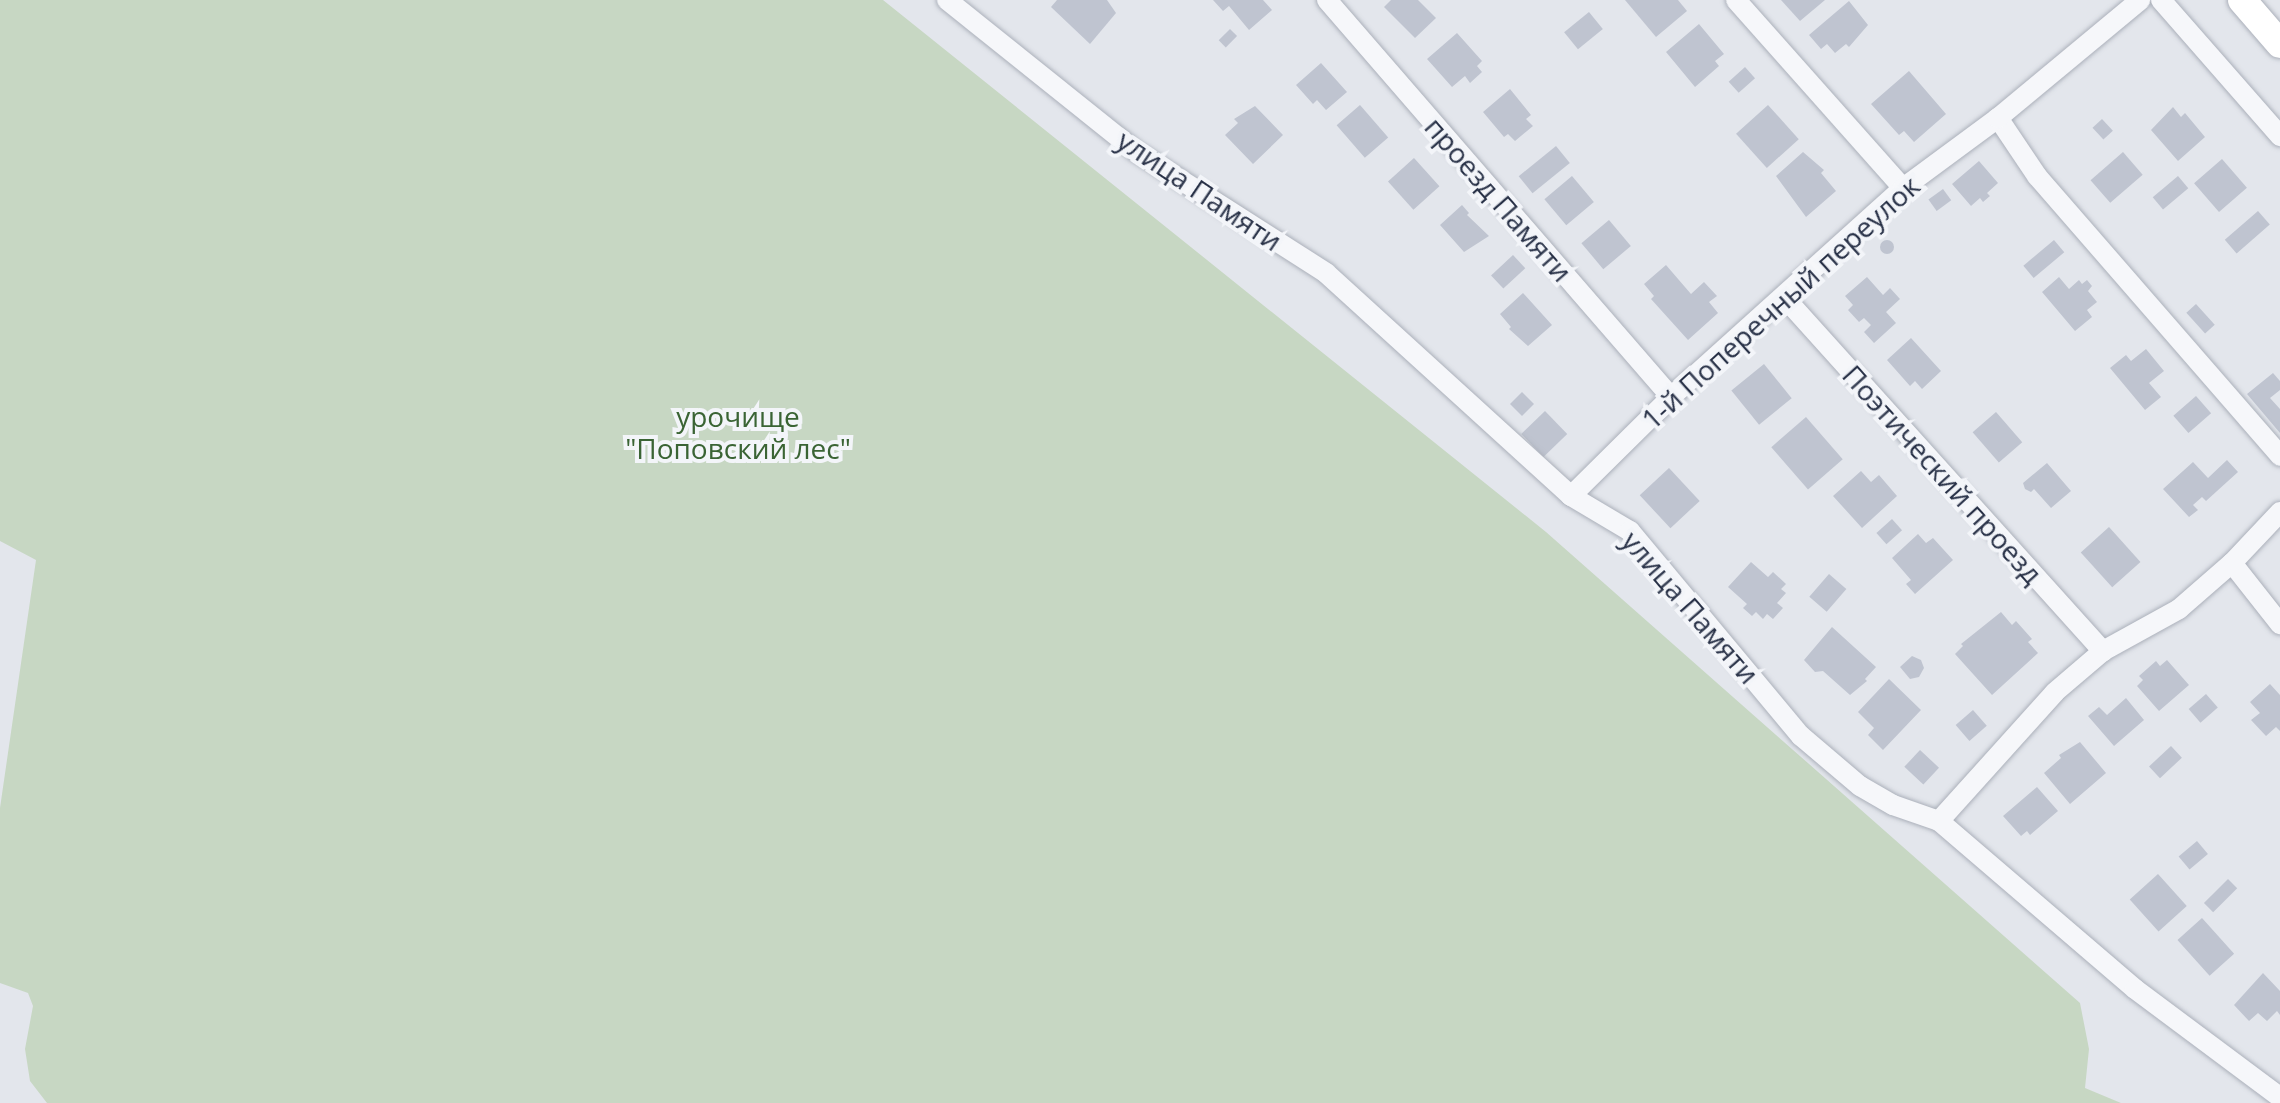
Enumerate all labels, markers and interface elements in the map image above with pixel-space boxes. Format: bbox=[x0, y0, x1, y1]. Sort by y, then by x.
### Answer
street label: проезд Памяти bbox=[1418, 110, 1580, 288]
street label: улица Памяти bbox=[1111, 123, 1289, 257]
street label: 1-й Поперечный переулок bbox=[1634, 168, 1926, 436]
street label: Поэтический проезд bbox=[1836, 358, 2050, 590]
park label: урочище "Поповский лес" bbox=[625, 399, 851, 465]
street label: улица Памяти bbox=[1616, 524, 1766, 690]

